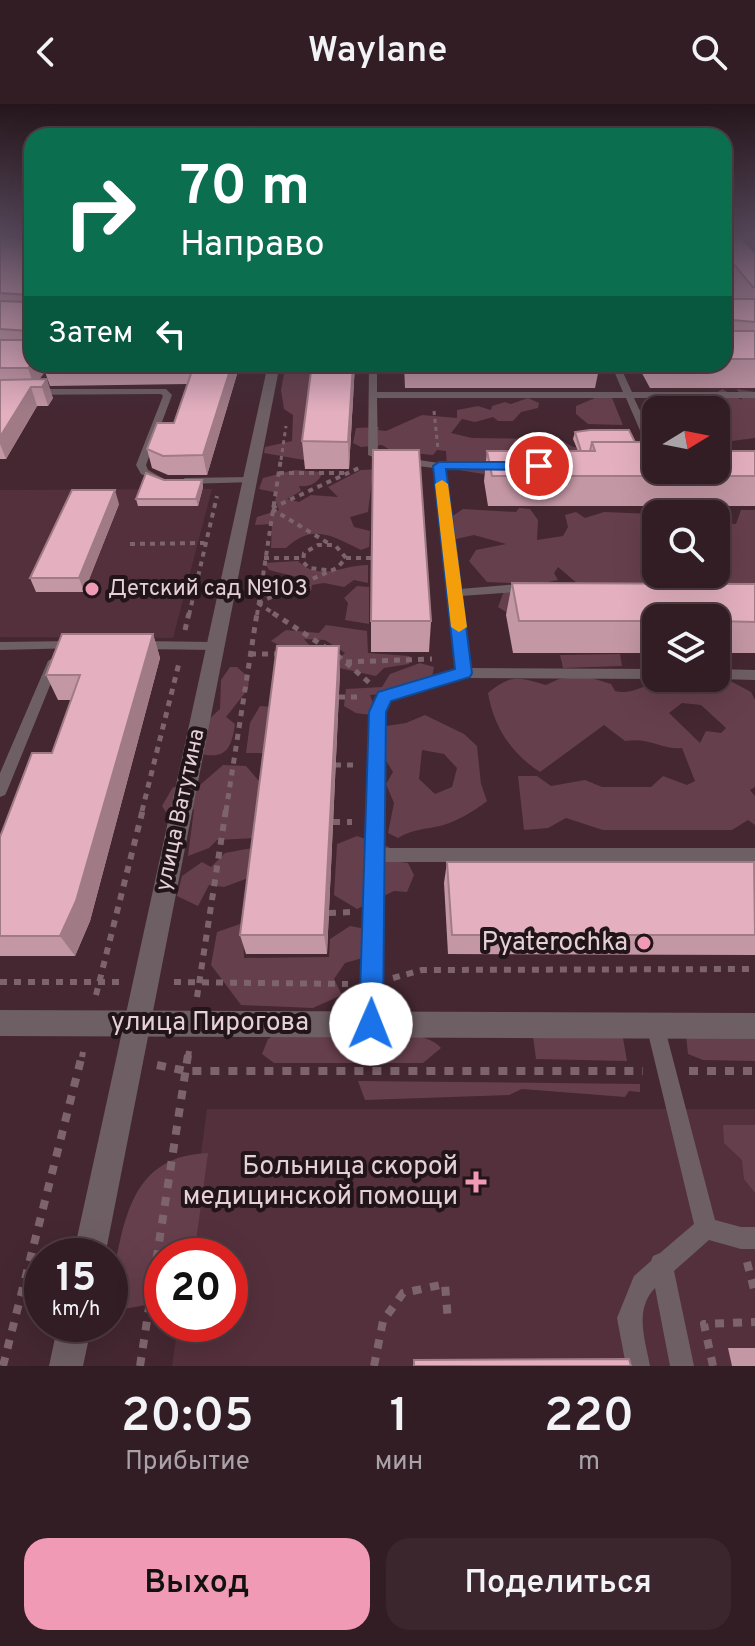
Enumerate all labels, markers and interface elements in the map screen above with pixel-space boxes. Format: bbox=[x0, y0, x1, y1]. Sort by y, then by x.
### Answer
text: Waylane bbox=[308, 29, 447, 75]
icon: back bbox=[24, 30, 68, 74]
icon: search bbox=[687, 30, 731, 74]
text: 70 m bbox=[180, 154, 310, 224]
icon: right bbox=[48, 160, 152, 264]
text: Направо bbox=[180, 223, 325, 269]
icon: left bbox=[149, 312, 193, 356]
text: Затем bbox=[48, 316, 133, 353]
north arrow bbox=[642, 396, 730, 484]
map controls bbox=[642, 396, 730, 692]
pin bbox=[505, 432, 573, 500]
icon: arrive bbox=[517, 444, 561, 488]
button: search bbox=[642, 500, 730, 588]
place label: Детский сад №103 bbox=[108, 576, 308, 603]
marker: Детский сад №103 bbox=[83, 580, 101, 598]
button: layers bbox=[642, 604, 730, 692]
street label: улица Ватутина bbox=[151, 726, 211, 894]
place label: Pyaterochka bbox=[482, 927, 628, 960]
marker: Pyaterochka bbox=[635, 934, 653, 952]
position arrow bbox=[329, 982, 413, 1066]
street label: улица Пирогова bbox=[111, 1007, 309, 1040]
place label: Больница скорой медицинской помощи bbox=[183, 1151, 458, 1214]
marker: Больница скорой медицинской помощи bbox=[465, 1171, 487, 1193]
speed limit sign: 20 bbox=[144, 1238, 248, 1342]
text: 15 bbox=[56, 1255, 96, 1305]
text: km/h bbox=[52, 1297, 100, 1323]
text: 20:05 bbox=[121, 1388, 254, 1448]
text: 1 bbox=[390, 1388, 408, 1448]
text: 220 bbox=[544, 1388, 634, 1448]
text: Прибытие bbox=[125, 1446, 250, 1479]
text: мин bbox=[375, 1446, 423, 1479]
text: m bbox=[578, 1446, 600, 1479]
button: Выход bbox=[24, 1538, 370, 1630]
button: Поделиться bbox=[386, 1538, 731, 1630]

